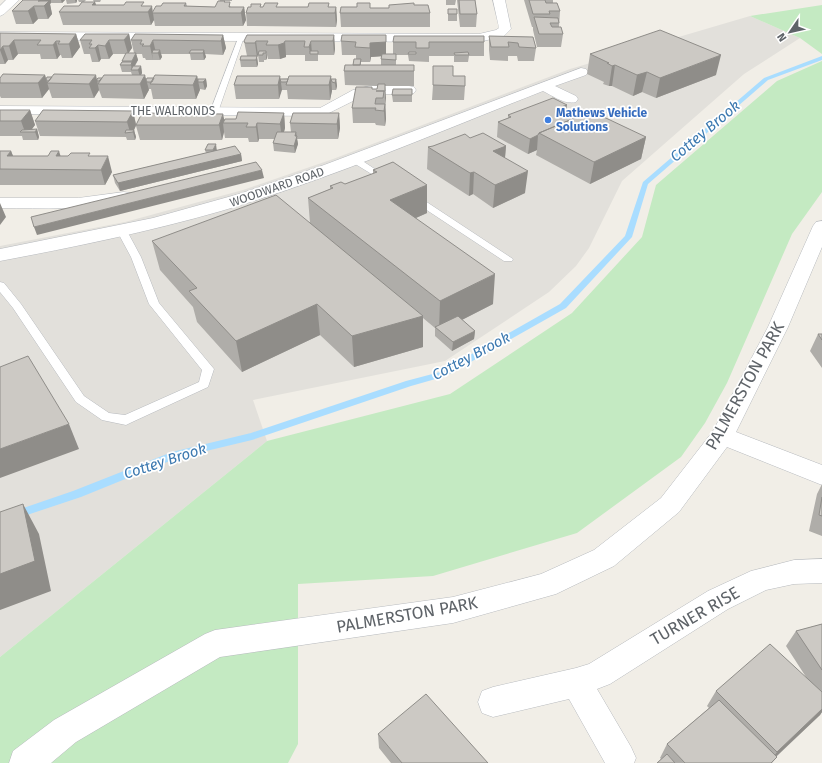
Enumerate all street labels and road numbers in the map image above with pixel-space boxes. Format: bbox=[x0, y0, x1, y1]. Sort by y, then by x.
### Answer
street label: THE WALRONDS bbox=[131, 104, 216, 118]
street label: WOODWARD ROAD bbox=[228, 164, 326, 210]
street label: PALMERSTON PARK bbox=[701, 317, 789, 454]
street label: TURNER RISE bbox=[647, 582, 743, 650]
street label: PALMERSTON PARK bbox=[335, 592, 480, 638]

